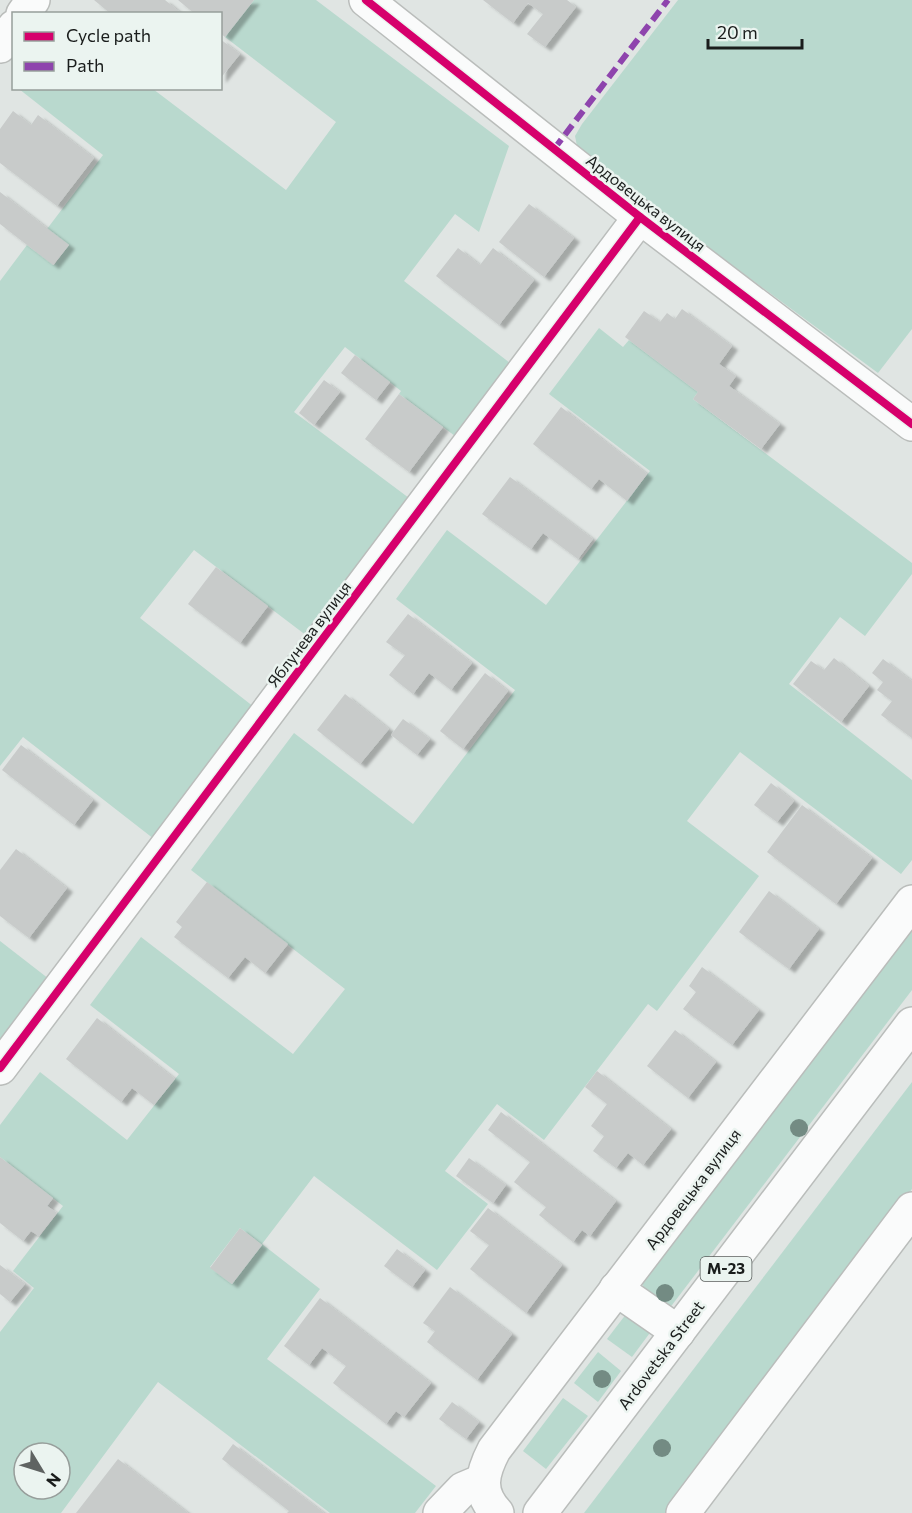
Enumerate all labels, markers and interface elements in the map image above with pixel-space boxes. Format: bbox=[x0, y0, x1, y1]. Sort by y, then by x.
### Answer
legend bbox=[12, 12, 222, 90]
scale bar bbox=[708, 12, 802, 50]
text: 20 m bbox=[717, 21, 758, 43]
text: Cycle path bbox=[66, 24, 151, 46]
text: Path bbox=[66, 54, 104, 76]
street label: Ардовецька вулиця bbox=[583, 150, 710, 255]
street label: Яблунева вулиця bbox=[263, 577, 355, 690]
street label: Ардовецька вулиця bbox=[641, 1125, 744, 1253]
road number: М-23 bbox=[700, 1257, 752, 1281]
street label: Ardovetska Street bbox=[614, 1296, 708, 1413]
north arrow bbox=[12, 1441, 72, 1501]
text: N bbox=[43, 1470, 65, 1491]

